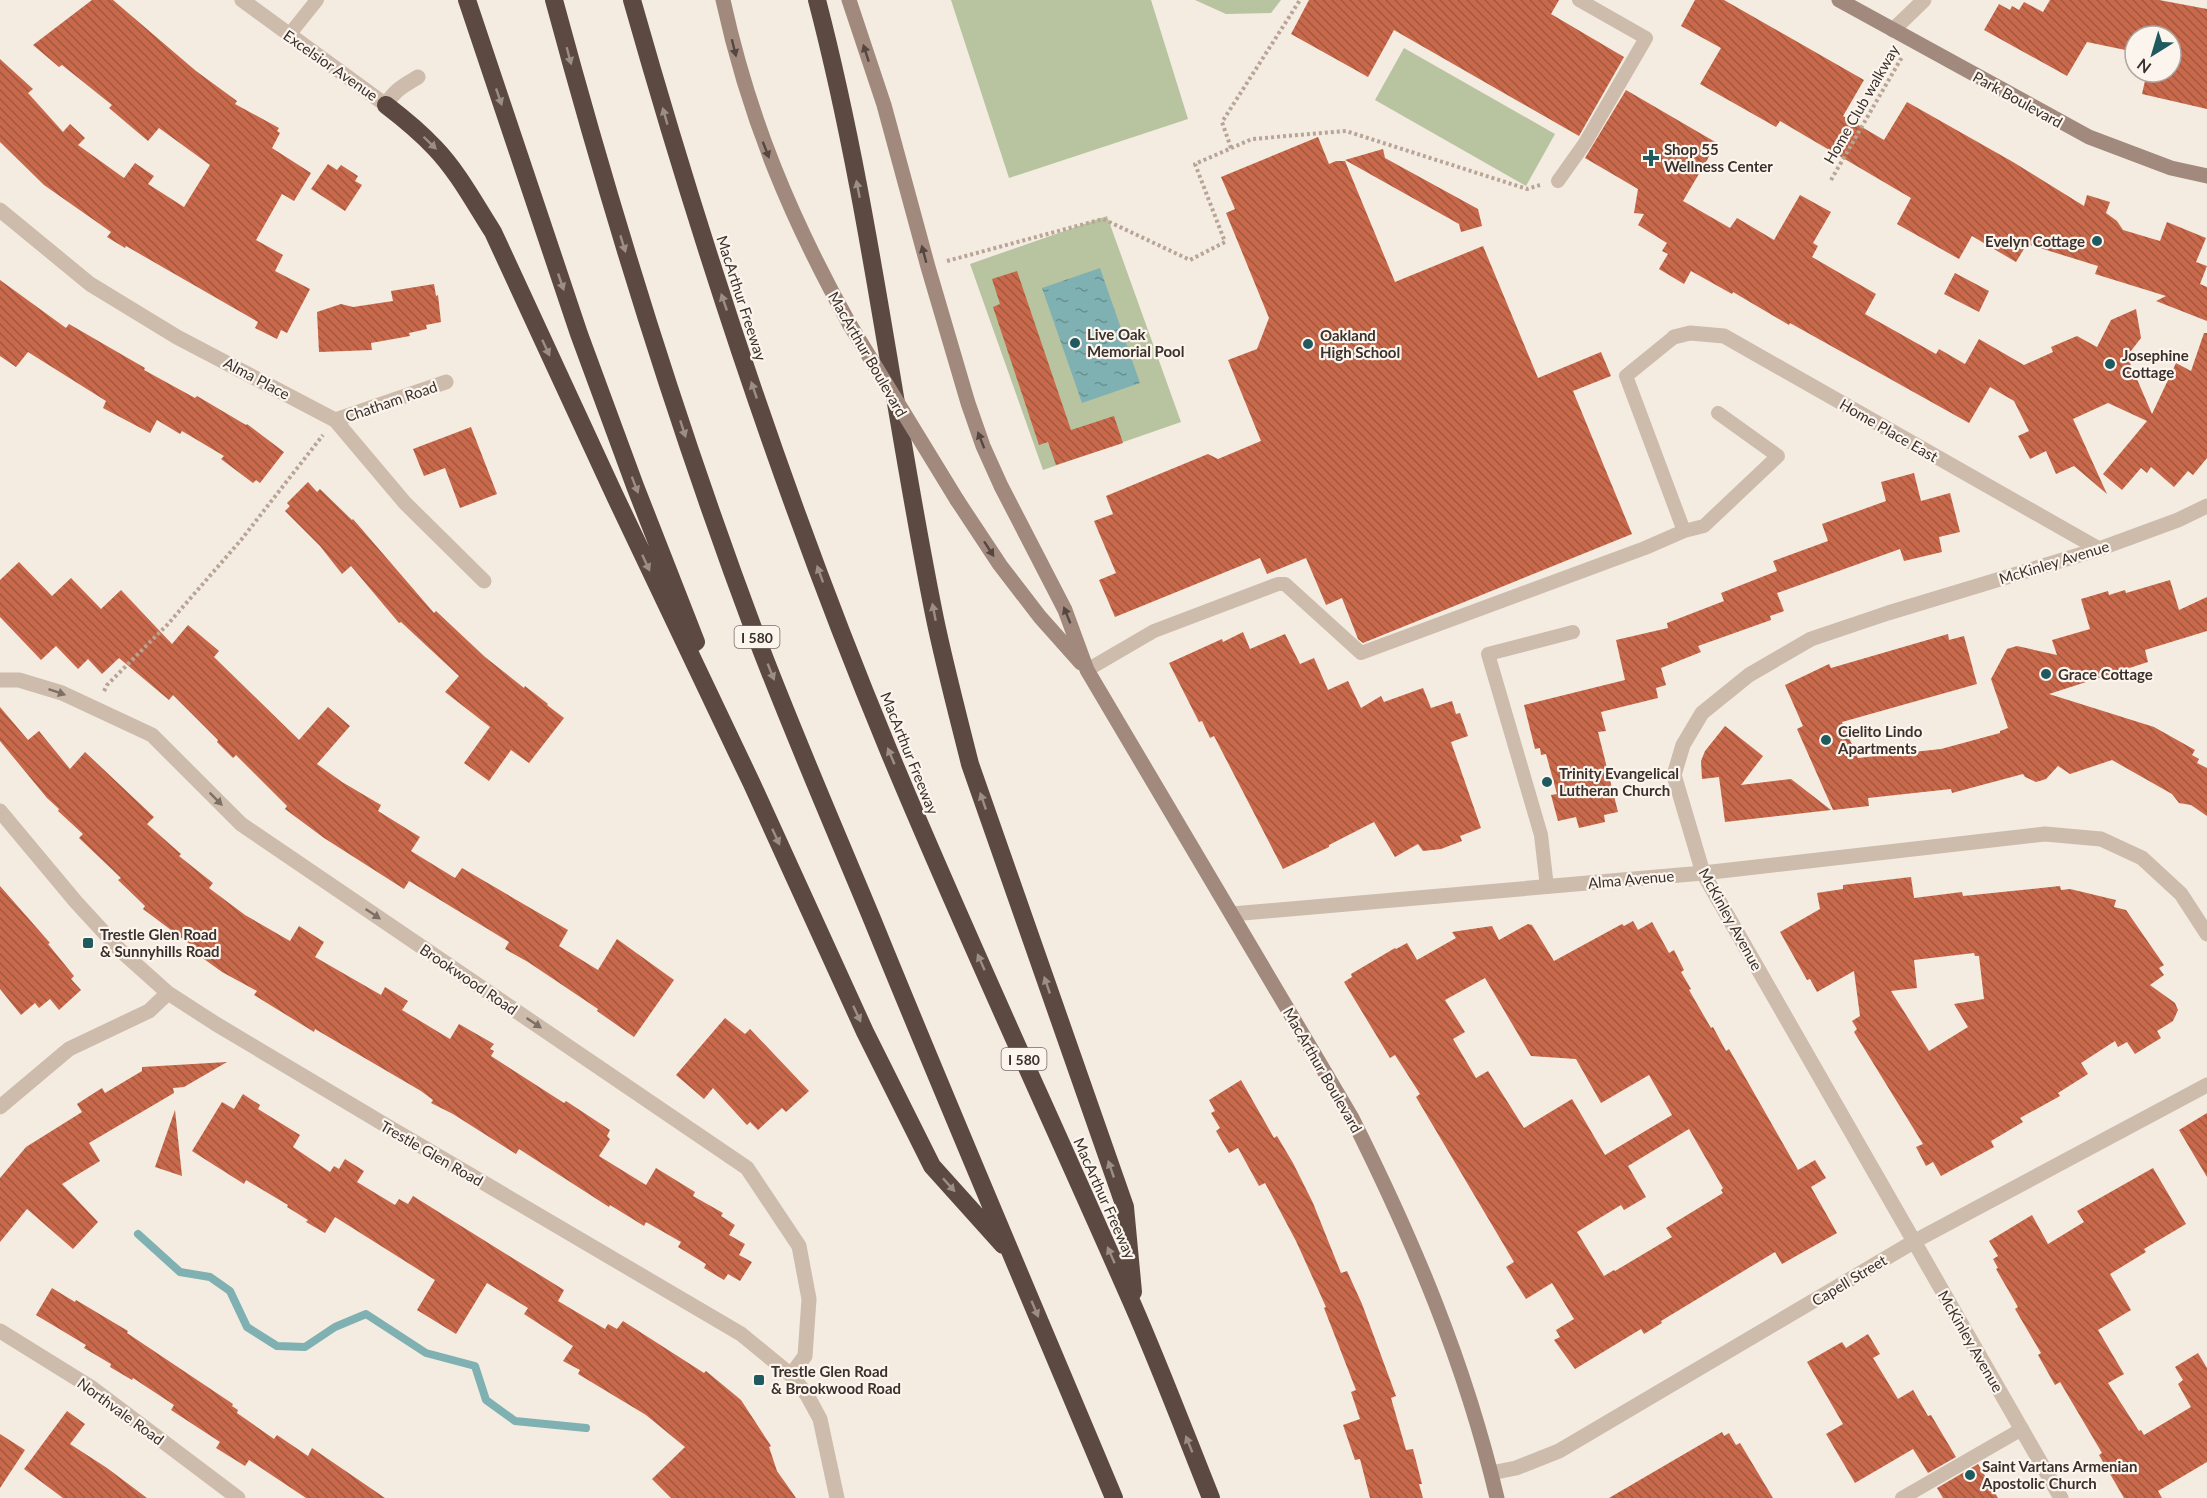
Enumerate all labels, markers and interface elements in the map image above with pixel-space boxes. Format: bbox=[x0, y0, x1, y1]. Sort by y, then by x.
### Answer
north arrow bbox=[2123, 24, 2183, 84]
street label: Excelsior Avenue bbox=[280, 26, 382, 104]
one-way arrow bbox=[729, 38, 739, 57]
street label: Home Club walkway bbox=[1820, 41, 1903, 167]
one-way arrow bbox=[860, 44, 870, 62]
one-way arrow bbox=[565, 48, 574, 66]
text: N bbox=[2133, 55, 2154, 78]
street label: Park Boulevard bbox=[1970, 67, 2066, 131]
one-way arrow bbox=[495, 88, 505, 106]
one-way arrow bbox=[660, 107, 669, 125]
one-way arrow bbox=[423, 136, 437, 150]
place label: Shop 55 Wellness Center bbox=[1664, 140, 1773, 175]
one-way arrow bbox=[762, 141, 771, 159]
marker: Shop 55 Wellness Center bbox=[1642, 149, 1660, 167]
one-way arrow bbox=[853, 179, 862, 198]
place label: Evelyn Cottage bbox=[1985, 232, 2085, 250]
street label: MacArthur Freeway bbox=[713, 233, 771, 363]
marker: Evelyn Cottage bbox=[2090, 234, 2104, 248]
one-way arrow bbox=[619, 235, 628, 253]
one-way arrow bbox=[919, 244, 928, 262]
one-way arrow bbox=[557, 273, 567, 291]
street label: MacArthur Boulevard bbox=[825, 288, 911, 420]
one-way arrow bbox=[718, 292, 728, 310]
place label: Live Oak Memorial Pool bbox=[1087, 325, 1184, 360]
place label: Oakland High School bbox=[1320, 326, 1400, 361]
marker: Live Oak Memorial Pool bbox=[1068, 336, 1082, 350]
marker: Oakland High School bbox=[1301, 337, 1315, 351]
one-way arrow bbox=[542, 340, 551, 357]
place label: Josephine Cottage bbox=[2122, 346, 2189, 381]
street label: Alma Place bbox=[221, 353, 293, 403]
marker: Josephine Cottage bbox=[2103, 357, 2117, 371]
street label: Chatham Road bbox=[342, 377, 440, 425]
one-way arrow bbox=[749, 381, 759, 399]
street label: Home Place East bbox=[1837, 395, 1942, 466]
one-way arrow bbox=[679, 420, 689, 438]
one-way arrow bbox=[976, 431, 986, 449]
one-way arrow bbox=[630, 476, 640, 494]
street label: McKinley Avenue bbox=[1997, 537, 2111, 587]
one-way arrow bbox=[983, 541, 994, 557]
one-way arrow bbox=[642, 555, 651, 572]
one-way arrow bbox=[814, 565, 824, 583]
one-way arrow bbox=[929, 602, 938, 621]
one-way arrow bbox=[1062, 606, 1071, 624]
road number: I 580 bbox=[734, 626, 780, 648]
one-way arrow bbox=[767, 663, 776, 681]
place label: Grace Cottage bbox=[2058, 665, 2153, 683]
marker: Grace Cottage bbox=[2039, 667, 2053, 681]
one-way arrow bbox=[48, 687, 66, 697]
street label: MacArthur Freeway bbox=[877, 689, 943, 817]
place label: Cielito Lindo Apartments bbox=[1837, 722, 1923, 757]
marker: Cielito Lindo Apartments bbox=[1819, 733, 1833, 747]
one-way arrow bbox=[886, 746, 896, 764]
place label: Trinity Evangelical Lutheran Church bbox=[1559, 764, 1679, 799]
marker: Trinity Evangelical Lutheran Church bbox=[1540, 775, 1554, 789]
one-way arrow bbox=[208, 791, 222, 805]
one-way arrow bbox=[978, 792, 987, 810]
one-way arrow bbox=[771, 828, 781, 846]
street label: McKinley Avenue bbox=[1695, 865, 1767, 973]
street label: Alma Avenue bbox=[1587, 866, 1675, 892]
one-way arrow bbox=[364, 908, 381, 919]
place label: Trestle Glen Road & Sunnyhills Road bbox=[100, 925, 220, 960]
marker: Trestle Glen Road & Sunnyhills Road bbox=[81, 936, 95, 950]
street label: Brookwood Road bbox=[417, 940, 521, 1018]
one-way arrow bbox=[976, 953, 985, 970]
one-way arrow bbox=[1042, 976, 1052, 994]
street label: MacArthur Boulevard bbox=[1280, 1004, 1366, 1136]
one-way arrow bbox=[853, 1006, 862, 1023]
one-way arrow bbox=[526, 1017, 542, 1028]
road number: I 580 bbox=[1002, 1048, 1046, 1070]
street label: Trestle Glen Road bbox=[378, 1116, 486, 1190]
street label: MacArthur Freeway bbox=[1070, 1135, 1140, 1261]
one-way arrow bbox=[1106, 1160, 1116, 1178]
one-way arrow bbox=[942, 1177, 955, 1192]
one-way arrow bbox=[1106, 1247, 1115, 1264]
street label: Capell Street bbox=[1808, 1250, 1890, 1309]
street label: McKinley Avenue bbox=[1935, 1287, 2007, 1395]
one-way arrow bbox=[1030, 1301, 1040, 1319]
place label: Trestle Glen Road & Brookwood Road bbox=[771, 1362, 901, 1397]
marker: Trestle Glen Road & Brookwood Road bbox=[752, 1373, 766, 1387]
street label: Northvale Road bbox=[74, 1374, 168, 1448]
one-way arrow bbox=[1184, 1435, 1193, 1453]
place label: Saint Vartans Armenian Apostolic Church bbox=[1981, 1457, 2137, 1492]
marker: Saint Vartans Armenian Apostolic Church bbox=[1963, 1468, 1977, 1482]

